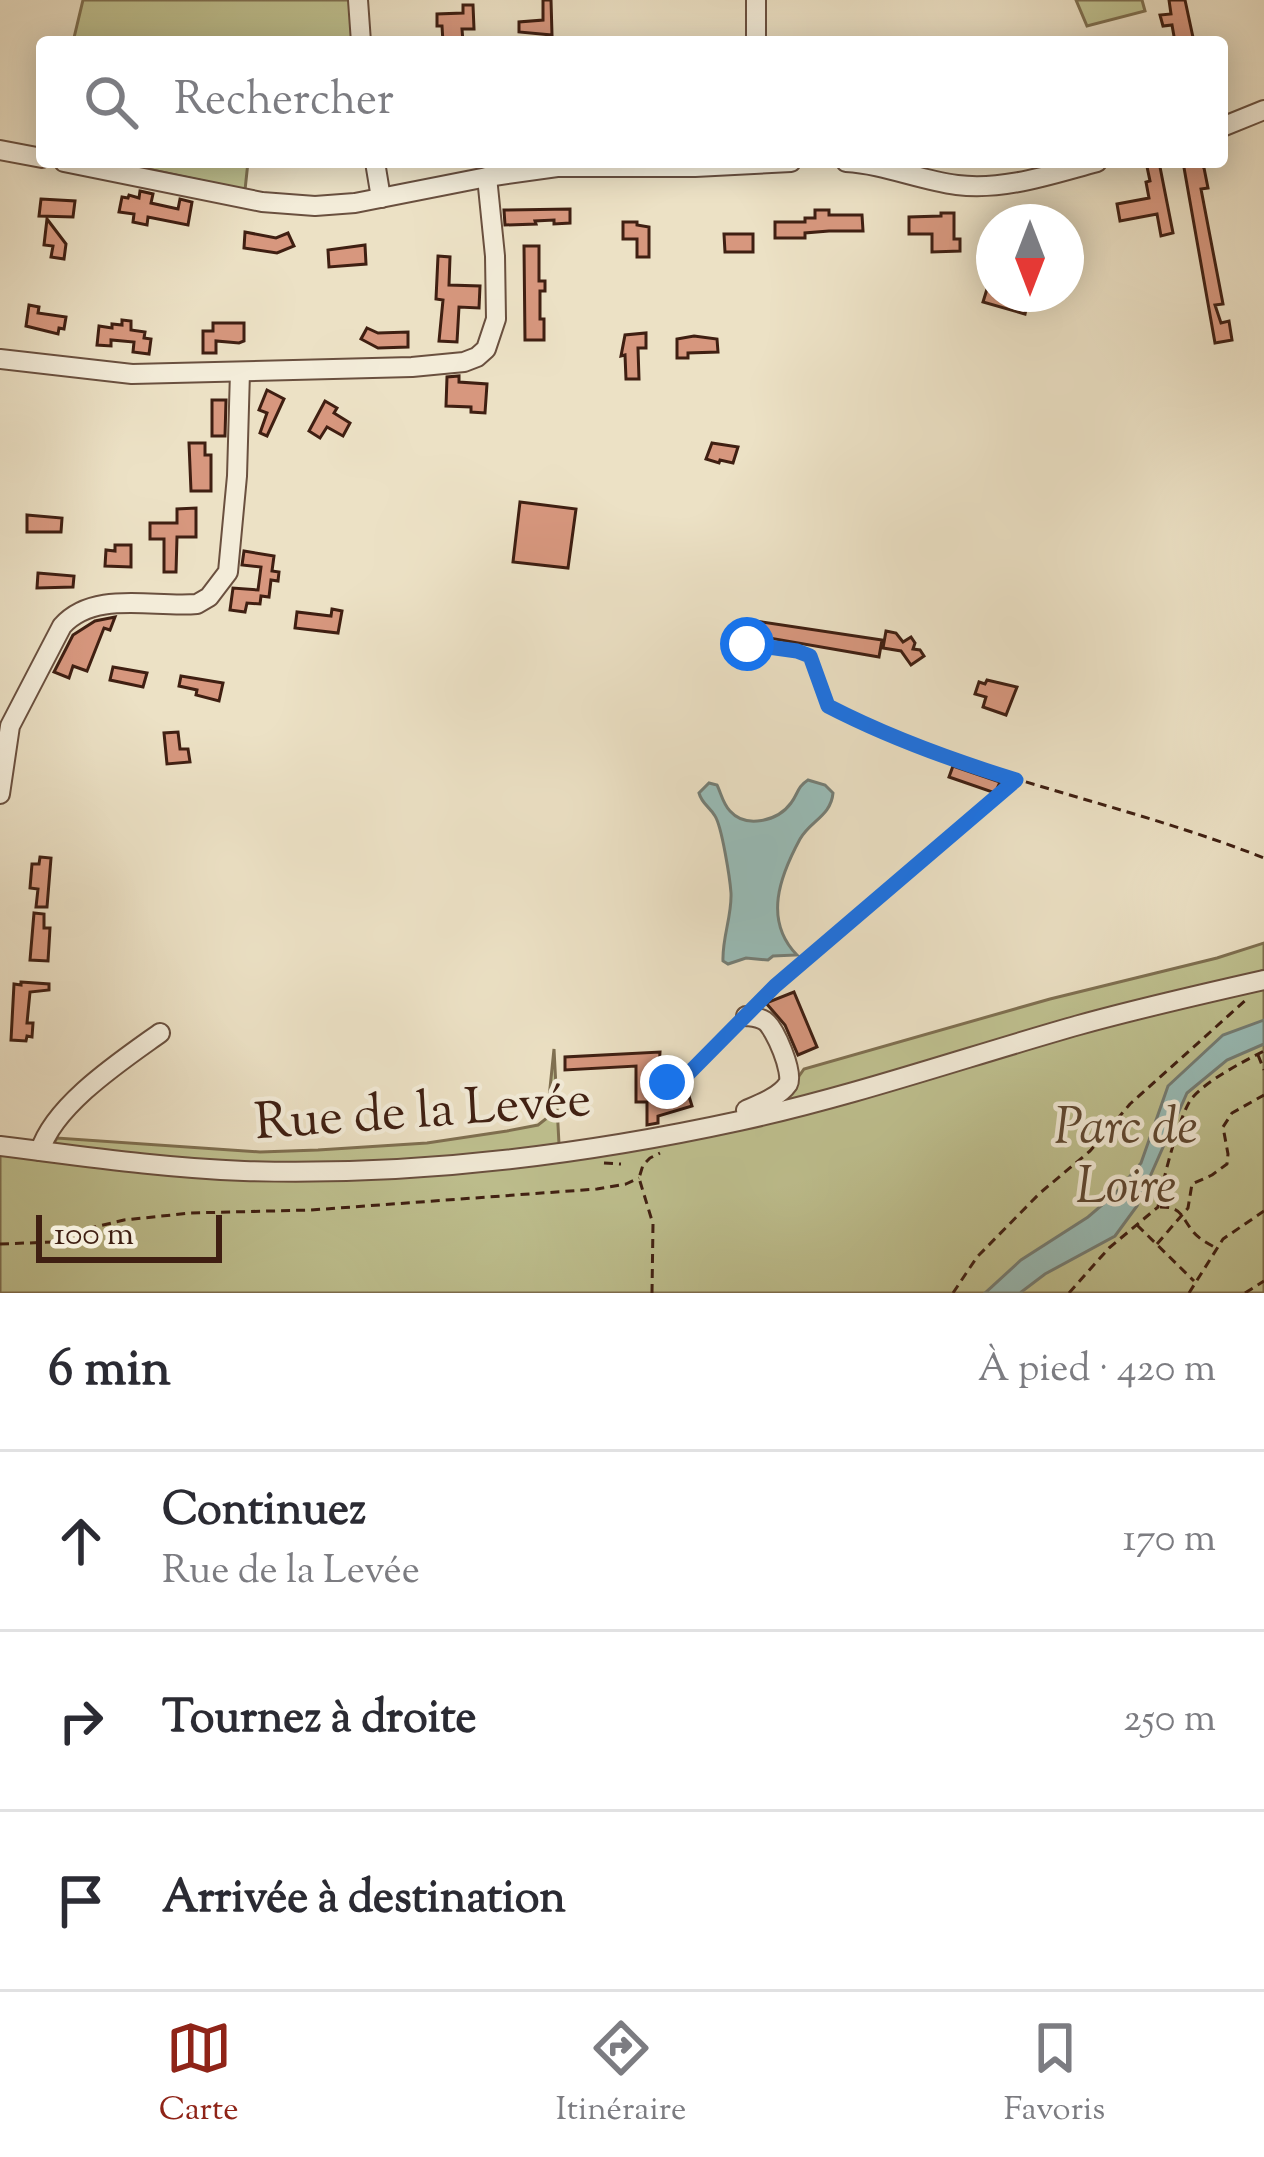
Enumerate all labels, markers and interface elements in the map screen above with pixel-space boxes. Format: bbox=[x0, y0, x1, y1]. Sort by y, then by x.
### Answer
search box bbox=[36, 36, 1228, 168]
icon: search bbox=[78, 69, 144, 135]
text: Rechercher bbox=[174, 70, 394, 135]
north arrow bbox=[976, 204, 1084, 312]
route start bbox=[720, 617, 774, 671]
route end bbox=[640, 1055, 694, 1109]
street label: Rue de la Levée bbox=[252, 1066, 594, 1162]
park label: Parc de Loire bbox=[1054, 1093, 1198, 1225]
scale bar bbox=[36, 1209, 222, 1262]
text: 100 m bbox=[54, 1212, 134, 1260]
text: 6 min bbox=[48, 1335, 171, 1408]
text: À pied · 420 m bbox=[978, 1343, 1216, 1399]
text: Continuez bbox=[162, 1480, 366, 1545]
icon: ahead bbox=[48, 1508, 114, 1574]
text: 170 m bbox=[1123, 1513, 1216, 1569]
text: Rue de la Levée bbox=[162, 1545, 420, 1601]
icon: right bbox=[48, 1688, 114, 1754]
text: Tournez à droite bbox=[162, 1688, 477, 1753]
text: 250 m bbox=[1123, 1693, 1216, 1749]
icon: arrive bbox=[48, 1868, 114, 1934]
text: Arrivée à destination bbox=[162, 1868, 566, 1933]
tab: Carte bbox=[159, 2015, 239, 2135]
tab: Itinéraire bbox=[556, 2015, 686, 2135]
tab: Favoris bbox=[1004, 2015, 1105, 2135]

